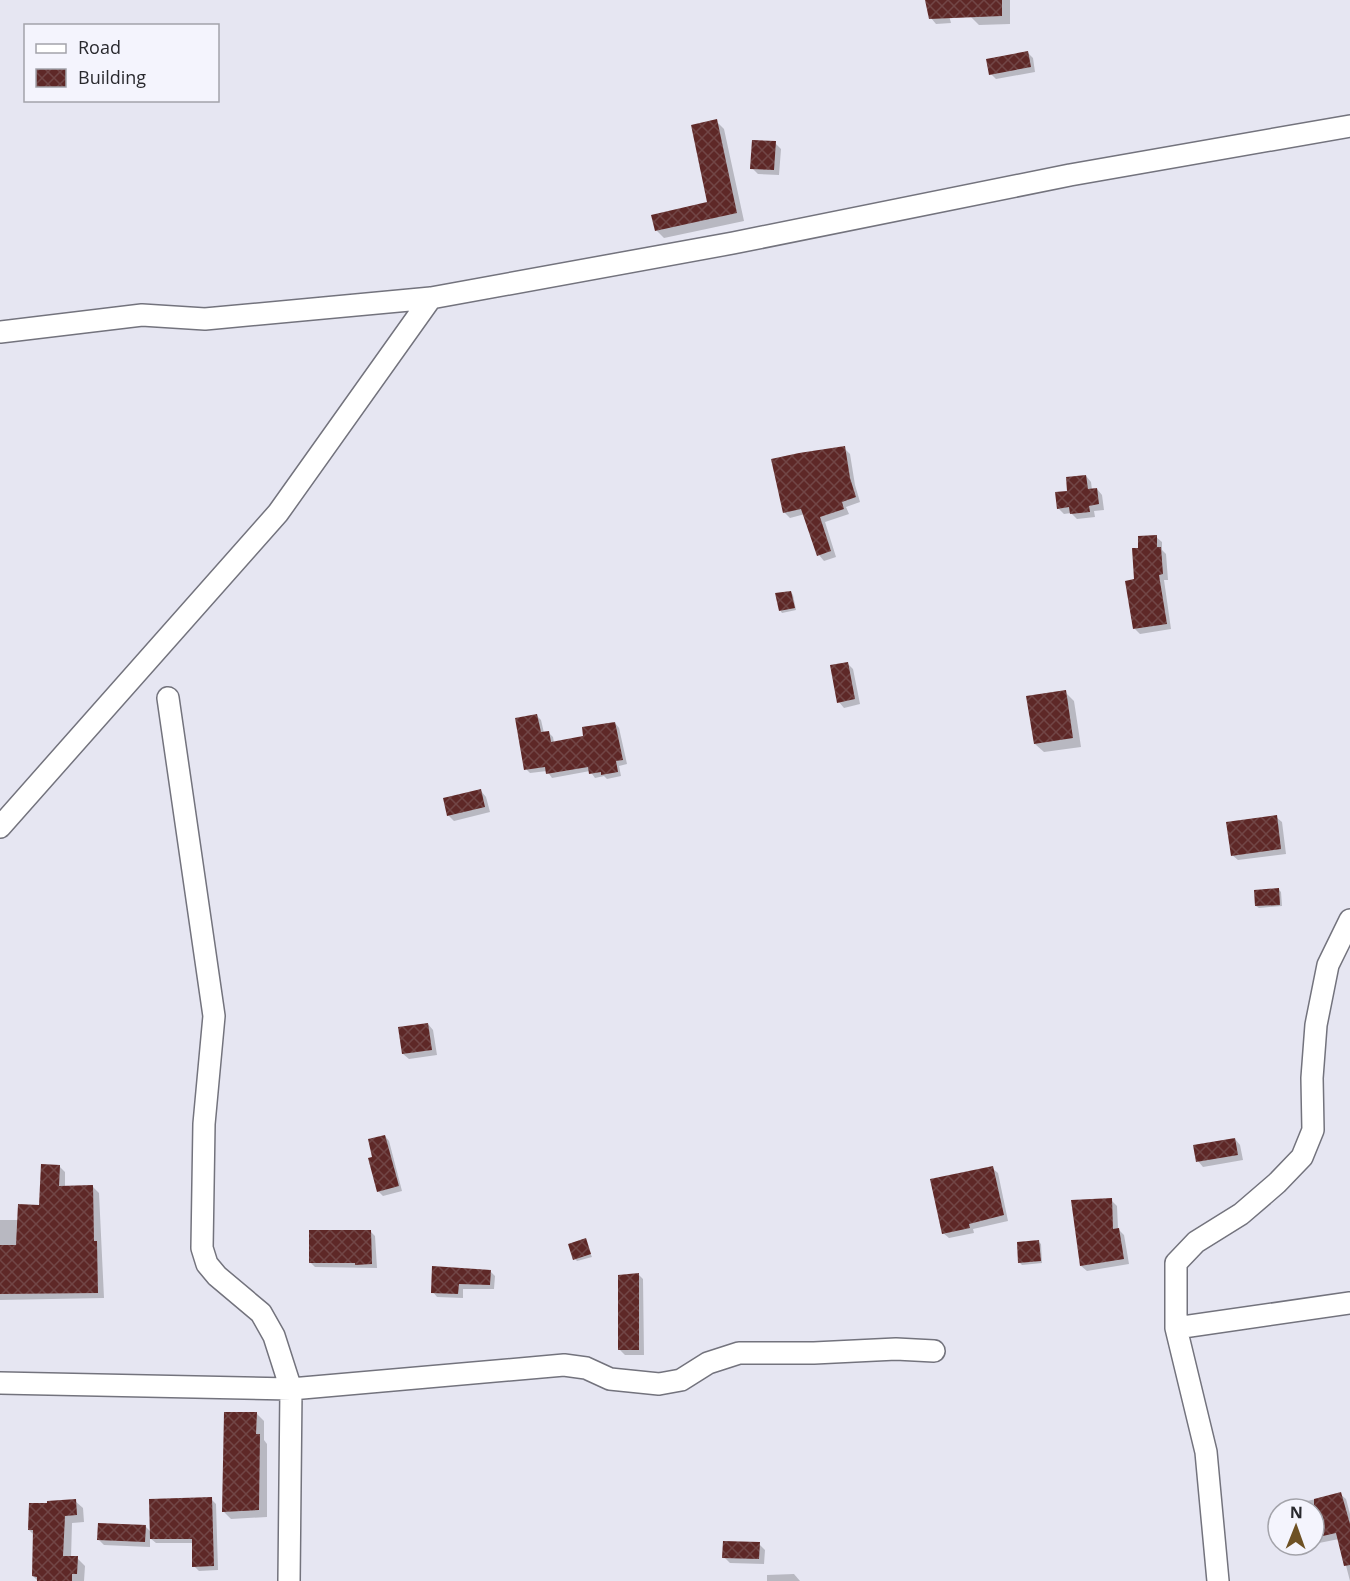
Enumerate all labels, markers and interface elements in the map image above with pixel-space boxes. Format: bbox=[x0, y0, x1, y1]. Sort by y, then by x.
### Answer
legend bbox=[24, 24, 219, 102]
text: Road bbox=[78, 35, 121, 59]
text: Building bbox=[78, 65, 146, 89]
north arrow bbox=[1266, 1497, 1326, 1557]
text: N bbox=[1290, 1501, 1303, 1523]

